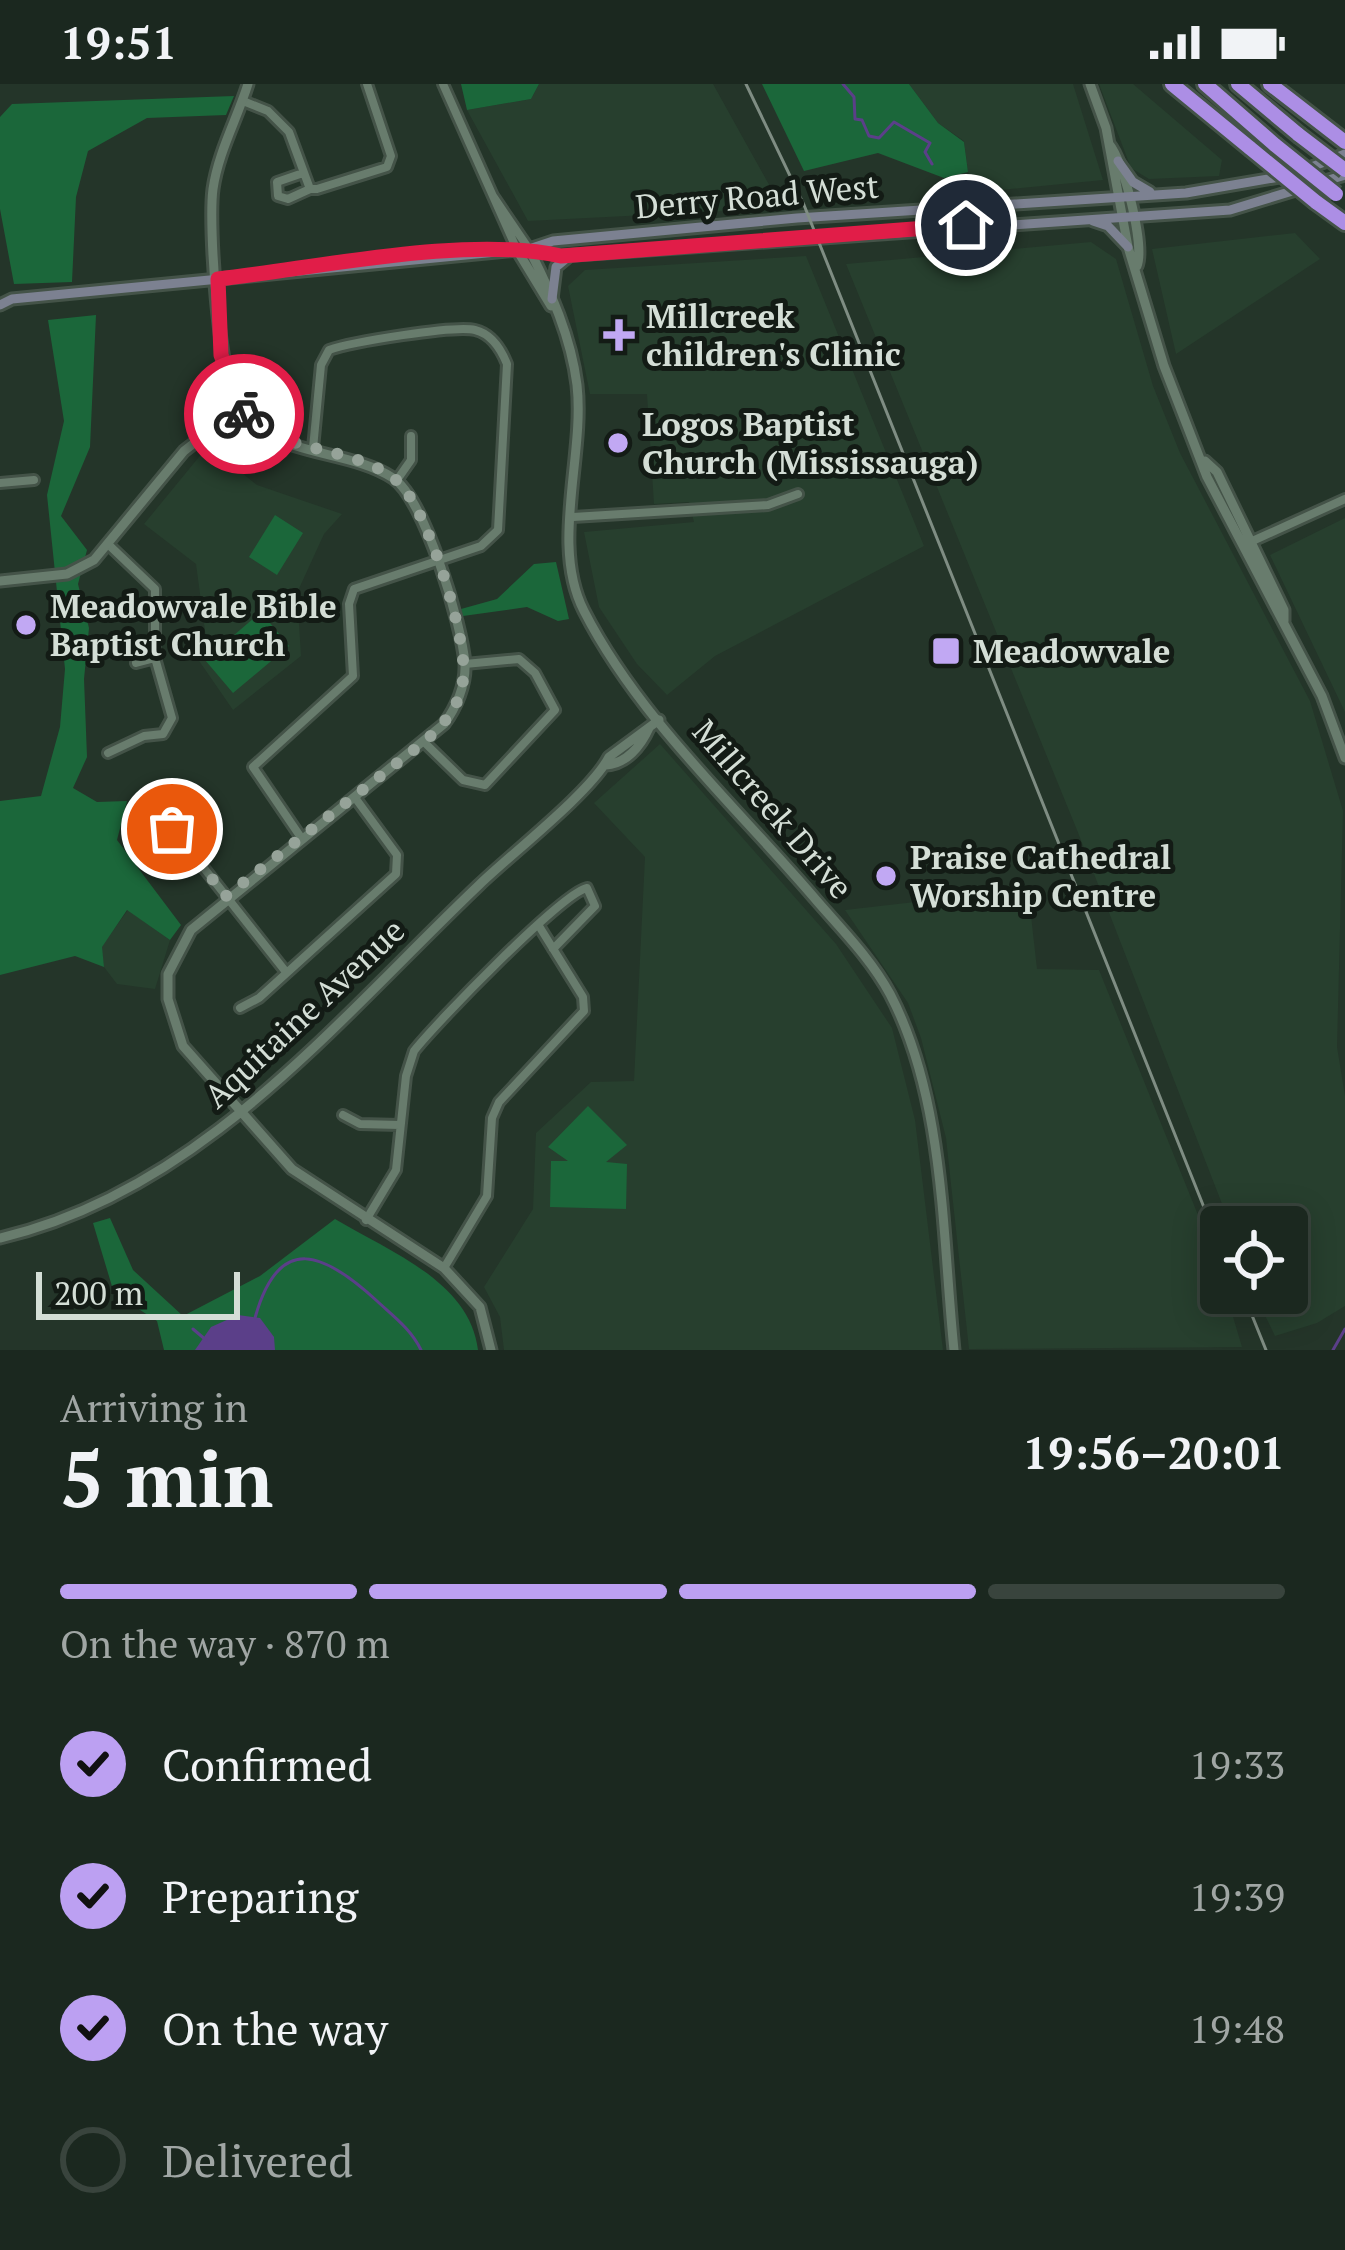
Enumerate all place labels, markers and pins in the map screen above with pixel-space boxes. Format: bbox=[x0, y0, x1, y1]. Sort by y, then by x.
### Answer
pin bbox=[915, 174, 1017, 276]
place label: Millcreek children's Clinic bbox=[646, 294, 901, 375]
marker: Millcreek children's Clinic bbox=[603, 319, 635, 351]
place label: Logos Baptist Church (Mississauga) bbox=[642, 402, 978, 483]
marker: Logos Baptist Church (Mississauga) bbox=[605, 430, 631, 456]
place label: Meadowvale Bible Baptist Church bbox=[50, 584, 337, 665]
marker: Meadowvale Bible Baptist Church bbox=[13, 612, 39, 638]
place label: Meadowvale bbox=[973, 629, 1170, 672]
marker: Meadowvale bbox=[930, 635, 962, 667]
pin bbox=[121, 778, 223, 880]
place label: Praise Cathedral Worship Centre bbox=[910, 835, 1171, 916]
marker: Praise Cathedral Worship Centre bbox=[873, 863, 899, 889]

